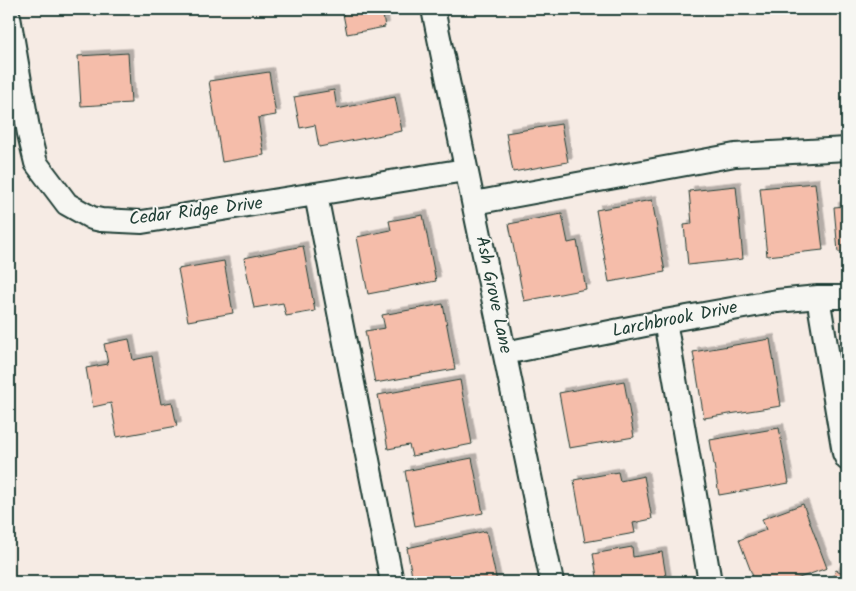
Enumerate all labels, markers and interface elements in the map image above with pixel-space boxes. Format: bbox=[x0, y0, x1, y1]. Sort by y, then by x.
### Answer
street label: Cedar Ridge Drive bbox=[127, 189, 265, 235]
street label: Ash Grove Lane bbox=[466, 234, 520, 356]
street label: Larchbrook Drive bbox=[610, 294, 740, 346]

